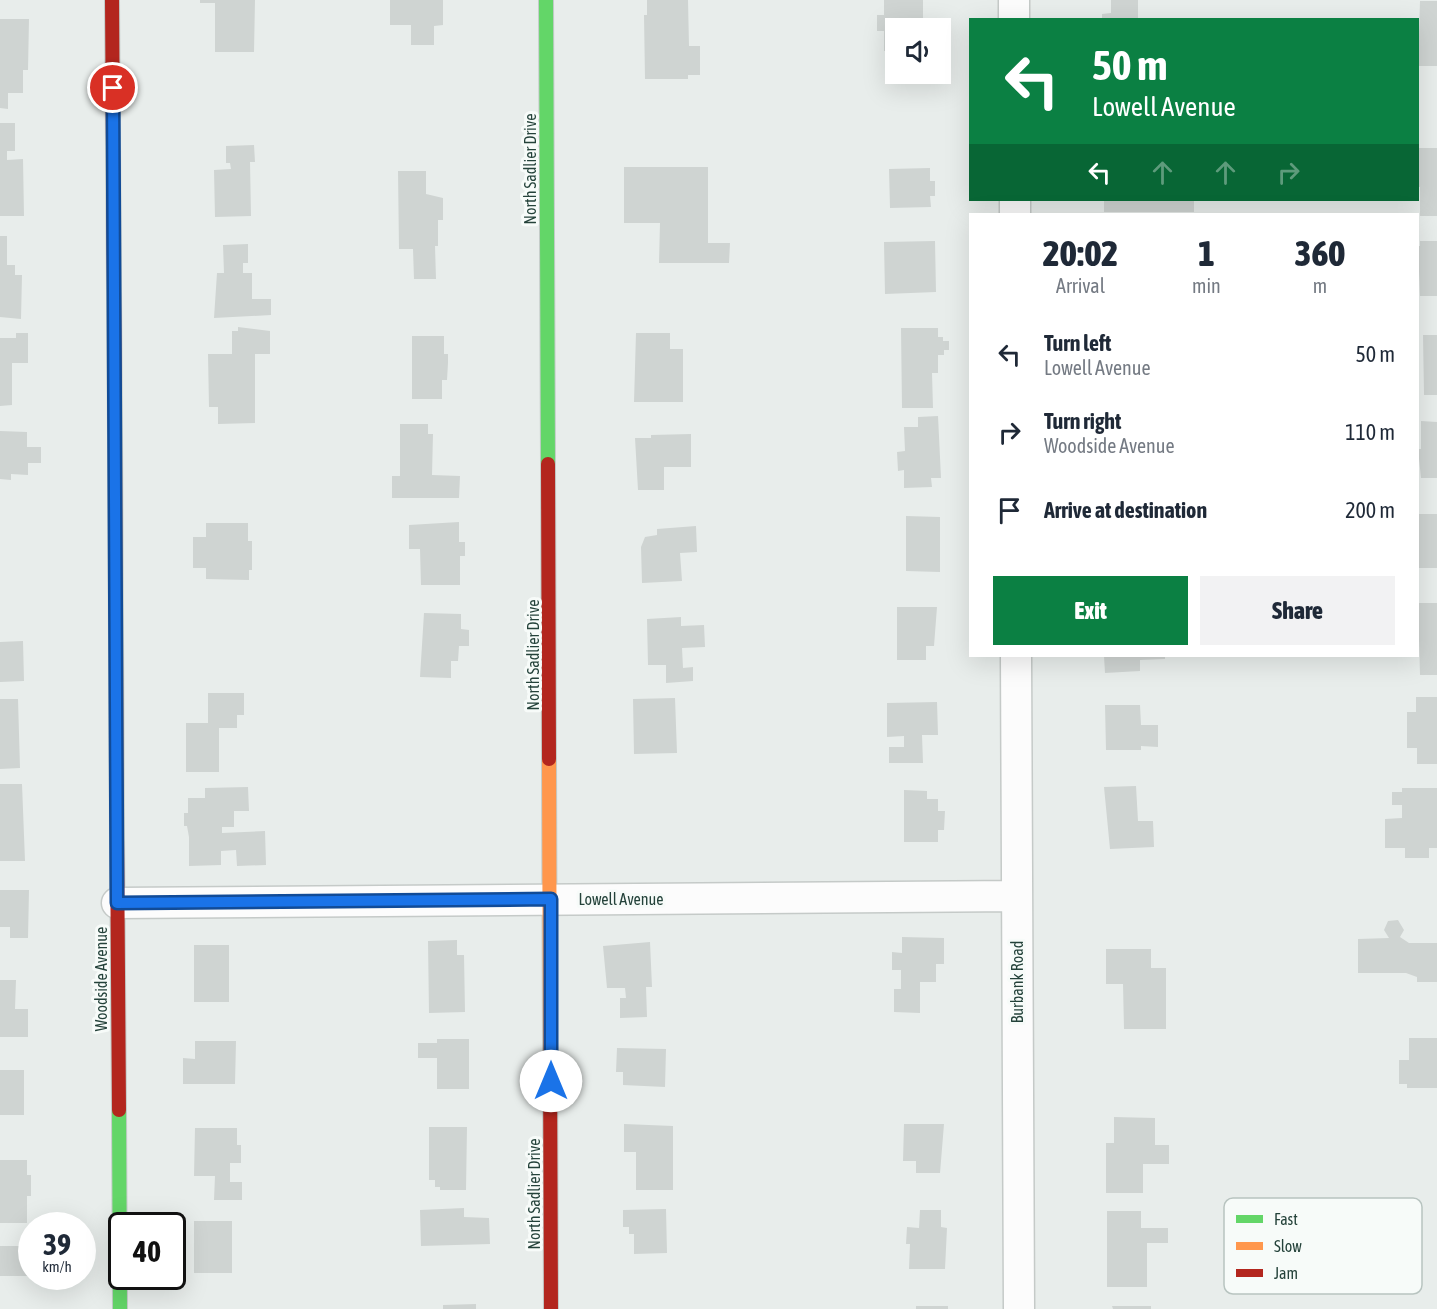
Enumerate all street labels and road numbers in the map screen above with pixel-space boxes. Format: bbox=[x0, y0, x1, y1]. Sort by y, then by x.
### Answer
street label: North Sadlier Drive bbox=[521, 114, 539, 224]
street label: North Sadlier Drive bbox=[524, 600, 542, 710]
street label: Lowell Avenue bbox=[578, 890, 664, 908]
street label: Woodside Avenue bbox=[92, 927, 110, 1031]
street label: Burbank Road bbox=[1008, 941, 1026, 1023]
street label: North Sadlier Drive bbox=[525, 1139, 543, 1249]

